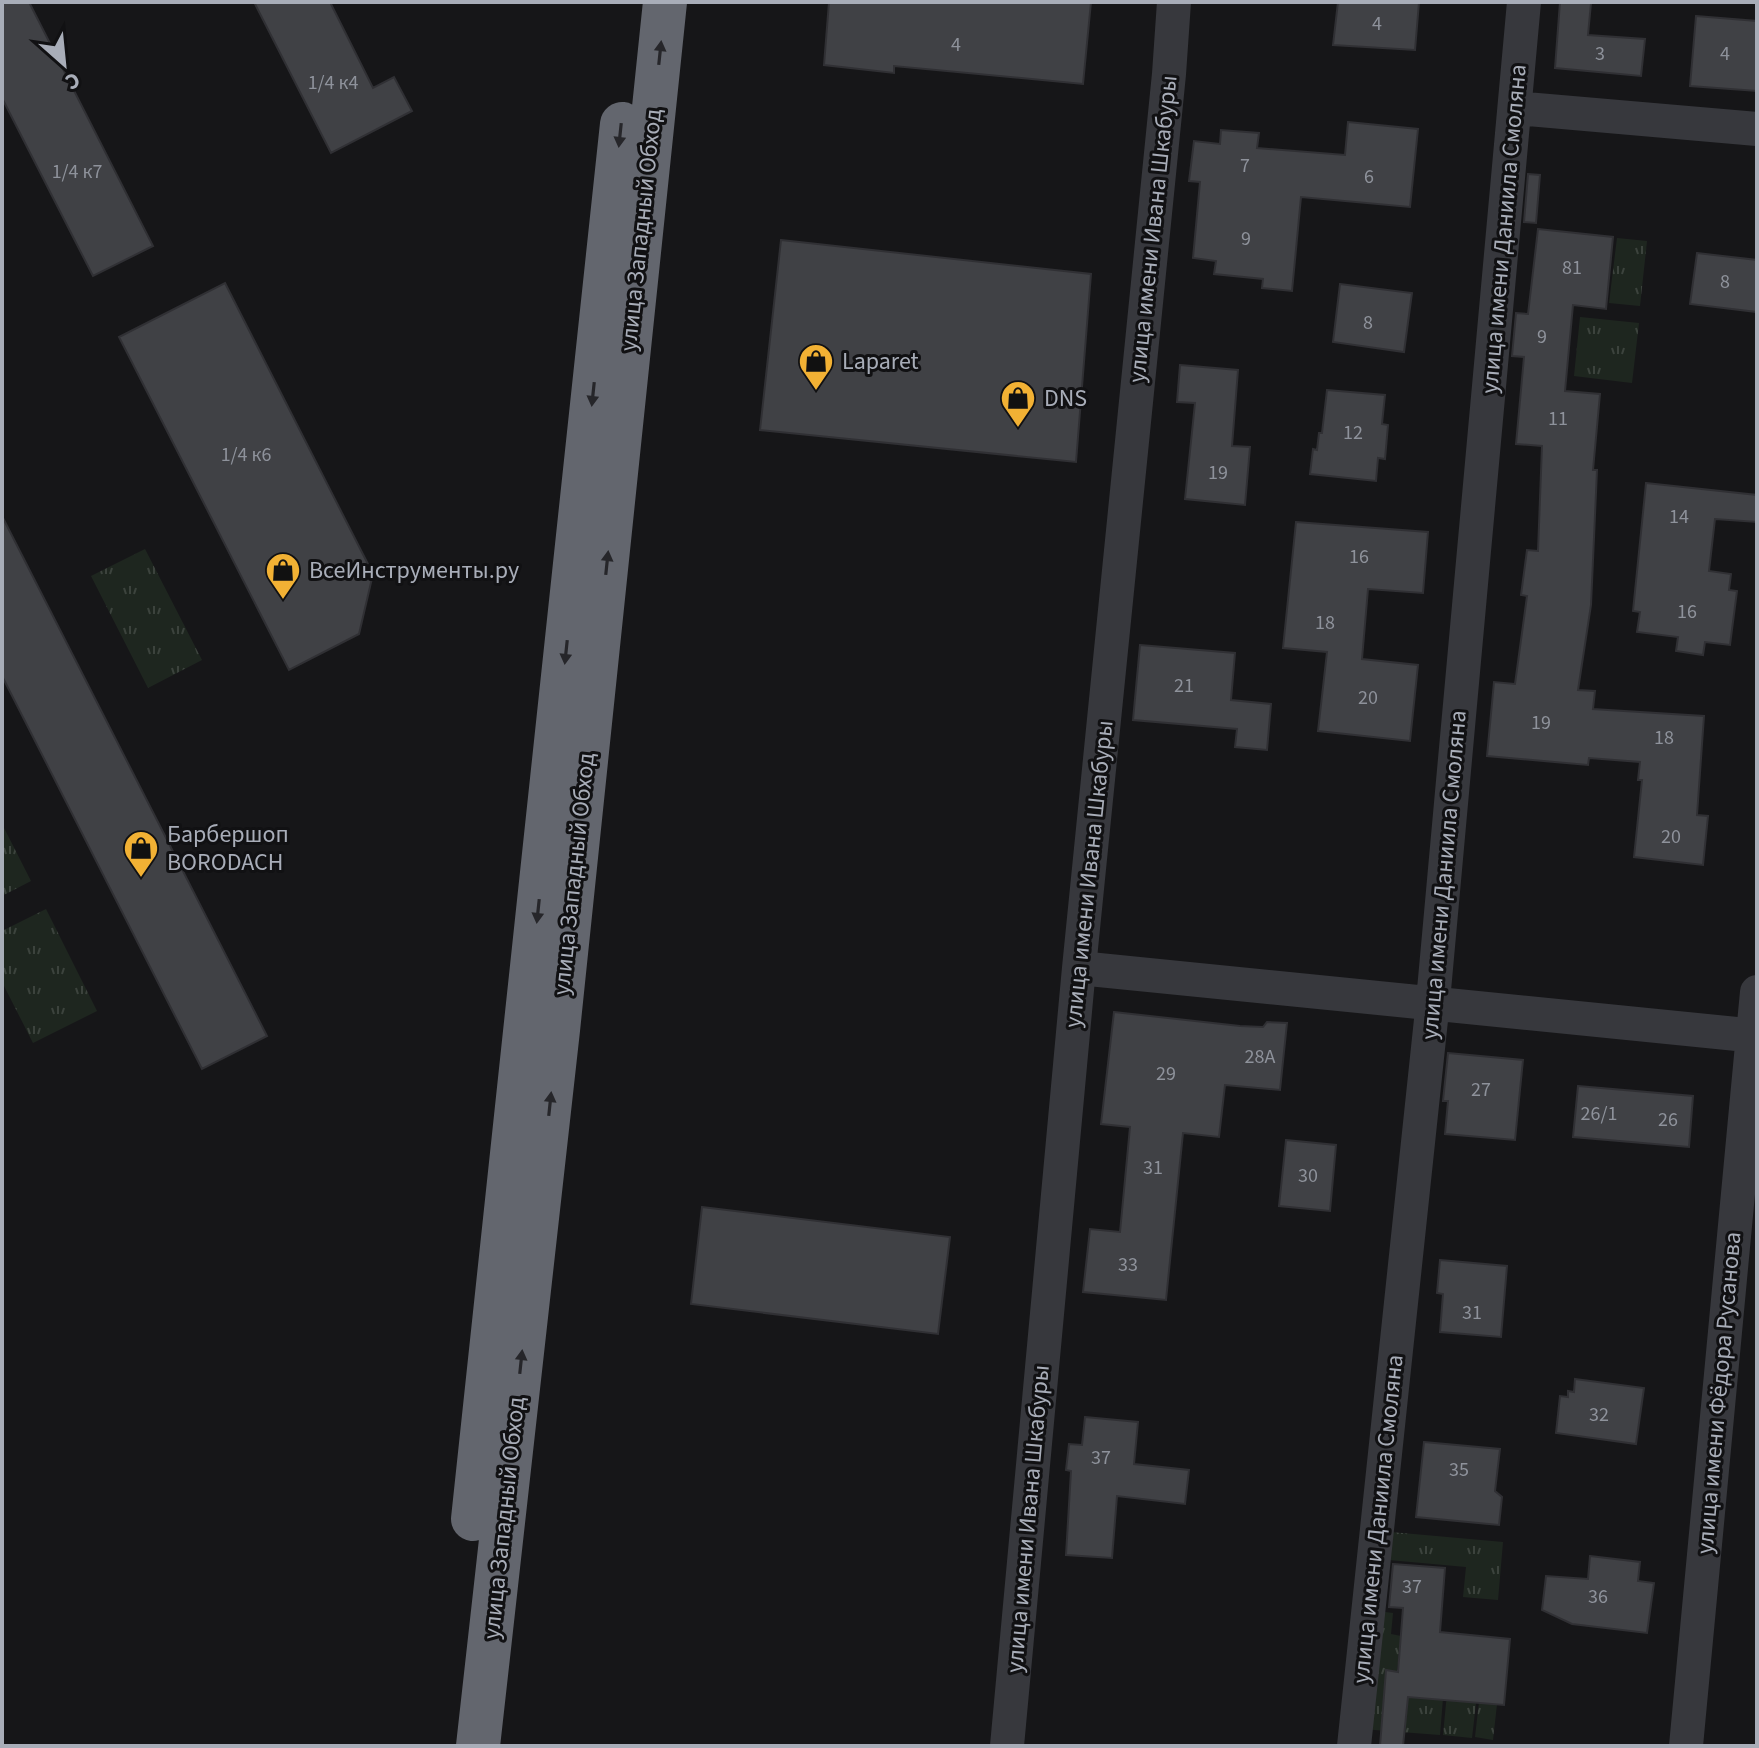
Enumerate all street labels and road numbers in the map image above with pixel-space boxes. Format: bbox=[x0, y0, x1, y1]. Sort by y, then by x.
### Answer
street label: улица имени Даниила Смоляна bbox=[1472, 63, 1536, 395]
street label: улица имени Ивана Шкабуры bbox=[1119, 73, 1187, 385]
street label: улица Западный Обход bbox=[611, 107, 671, 353]
street label: улица имени Даниила Смоляна bbox=[1412, 709, 1476, 1041]
street label: улица имени Ивана Шкабуры bbox=[1055, 718, 1123, 1030]
street label: улица Западный Обход bbox=[544, 751, 604, 997]
street label: улица имени Фёдора Русанова bbox=[1687, 1230, 1751, 1556]
street label: улица имени Даниила Смоляна bbox=[1343, 1353, 1413, 1685]
street label: улица имени Ивана Шкабуры bbox=[997, 1364, 1059, 1674]
street label: улица Западный Обход bbox=[474, 1395, 534, 1641]

